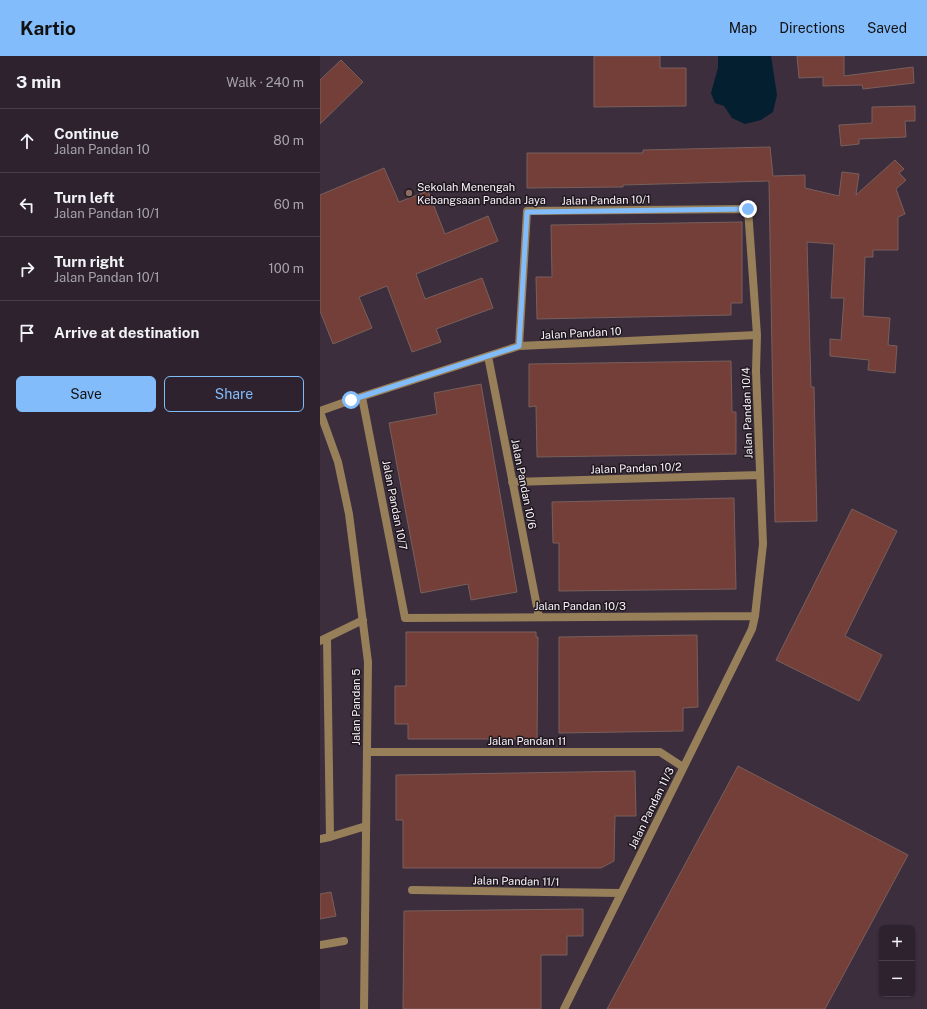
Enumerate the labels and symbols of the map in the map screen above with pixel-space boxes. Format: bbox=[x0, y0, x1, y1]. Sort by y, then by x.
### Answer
place label: Sekolah Menengah Kebangsaan Pandan Jaya bbox=[417, 181, 546, 206]
marker: Sekolah Menengah Kebangsaan Pandan Jaya bbox=[404, 188, 414, 198]
street label: Jalan Pandan 10/1 bbox=[561, 193, 651, 207]
route end bbox=[739, 200, 757, 218]
street label: Jalan Pandan 10 bbox=[540, 325, 622, 341]
street label: Jalan Pandan 10/4 bbox=[739, 367, 755, 459]
route start bbox=[342, 391, 360, 409]
street label: Jalan Pandan 10/6 bbox=[509, 438, 539, 530]
street label: Jalan Pandan 10/7 bbox=[380, 459, 410, 551]
street label: Jalan Pandan 10/2 bbox=[590, 460, 682, 476]
street label: Jalan Pandan 10/3 bbox=[534, 600, 626, 612]
street label: Jalan Pandan 5 bbox=[350, 669, 362, 745]
street label: Jalan Pandan 11 bbox=[488, 735, 566, 747]
street label: Jalan Pandan 11/3 bbox=[626, 765, 676, 851]
street label: Jalan Pandan 11/1 bbox=[472, 874, 560, 888]

